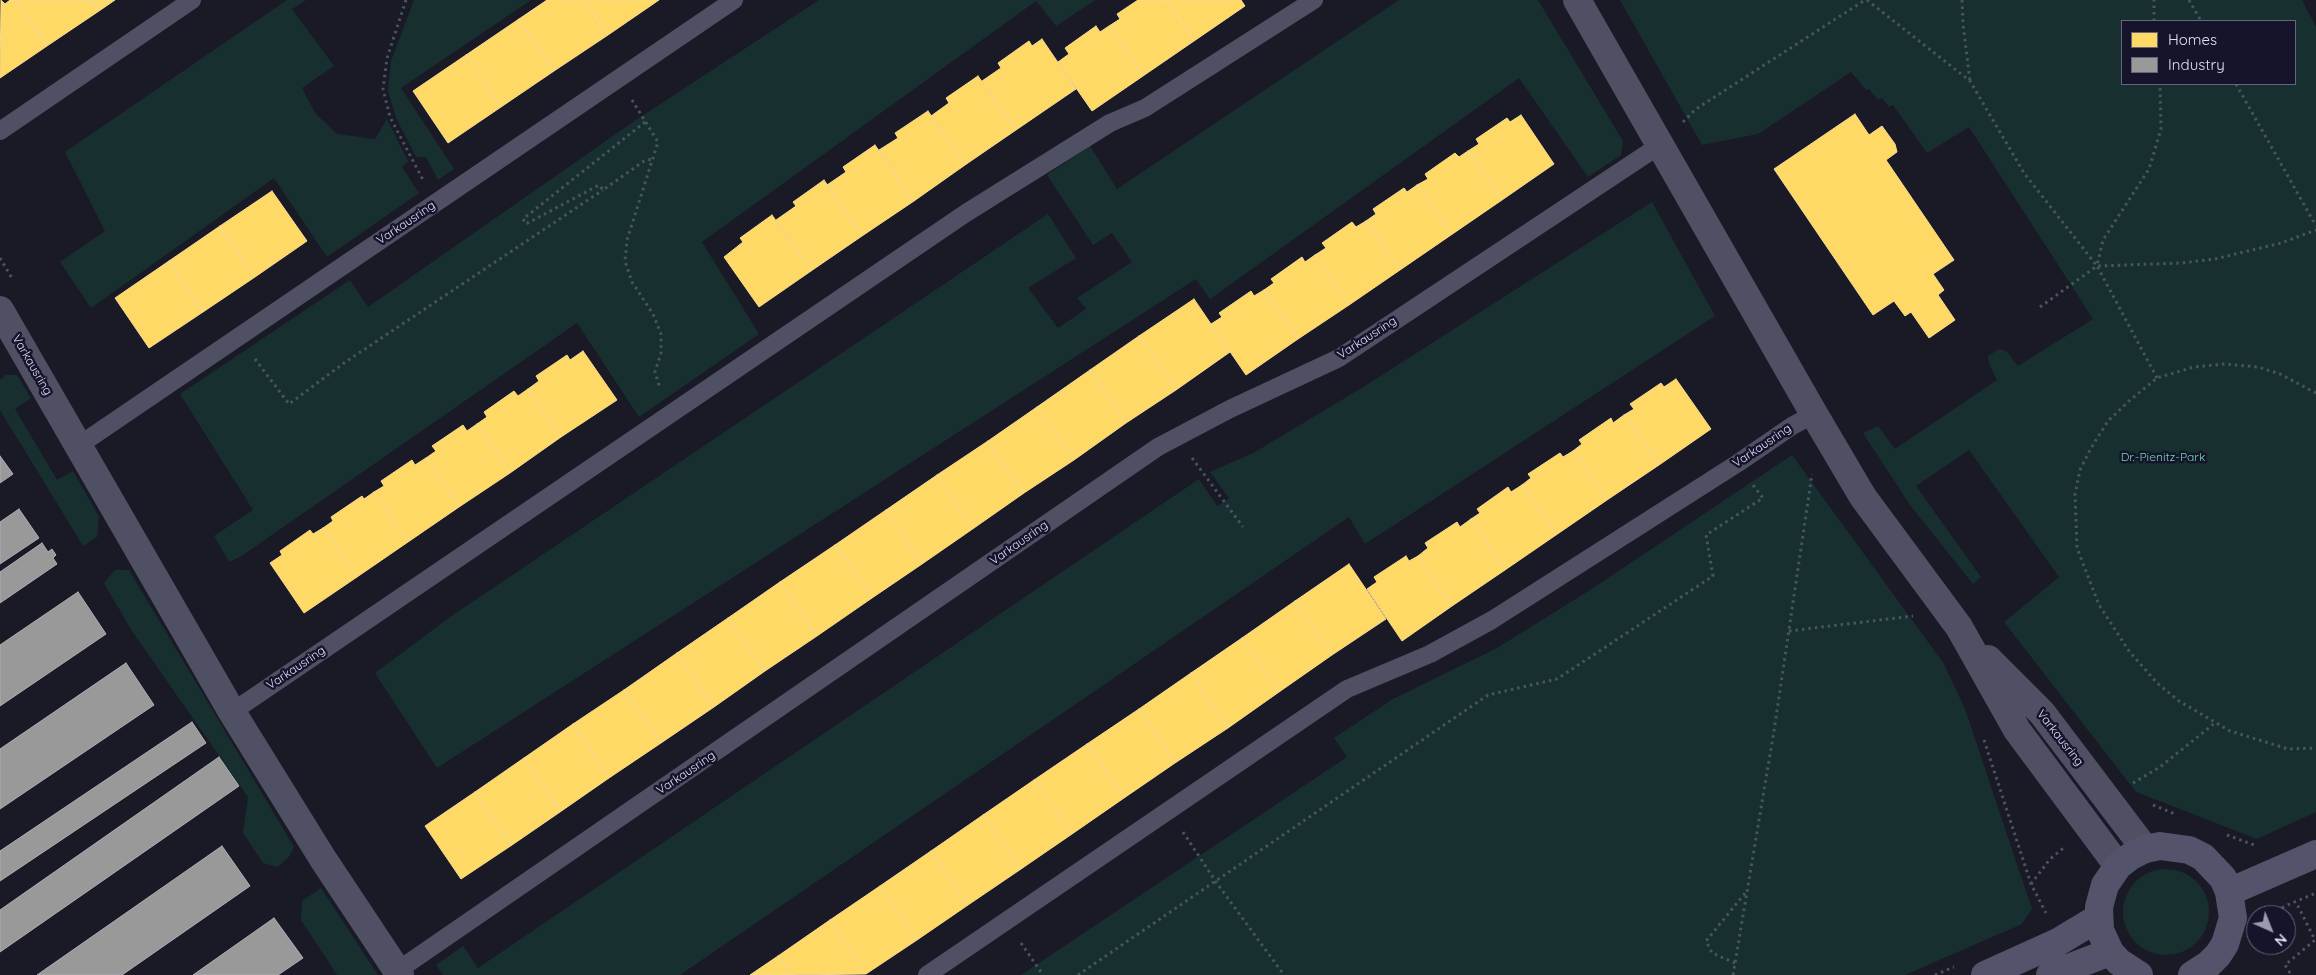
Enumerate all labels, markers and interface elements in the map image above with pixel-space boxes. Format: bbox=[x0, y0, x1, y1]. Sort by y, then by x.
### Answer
legend bbox=[2121, 20, 2296, 85]
text: Homes bbox=[2168, 30, 2217, 49]
text: Industry bbox=[2168, 55, 2225, 74]
street label: Varkausring bbox=[374, 198, 438, 248]
street label: Varkausring bbox=[1335, 314, 1399, 362]
street label: Varkausring bbox=[9, 332, 55, 398]
street label: Varkausring bbox=[1730, 421, 1794, 471]
park label: Dr.-Pienitz-Park bbox=[2121, 450, 2205, 464]
street label: Varkausring bbox=[987, 518, 1051, 568]
street label: Varkausring bbox=[264, 643, 328, 693]
street label: Varkausring bbox=[2034, 707, 2086, 769]
street label: Varkausring bbox=[654, 748, 718, 798]
north arrow bbox=[2246, 905, 2296, 955]
text: N bbox=[2271, 930, 2291, 950]

